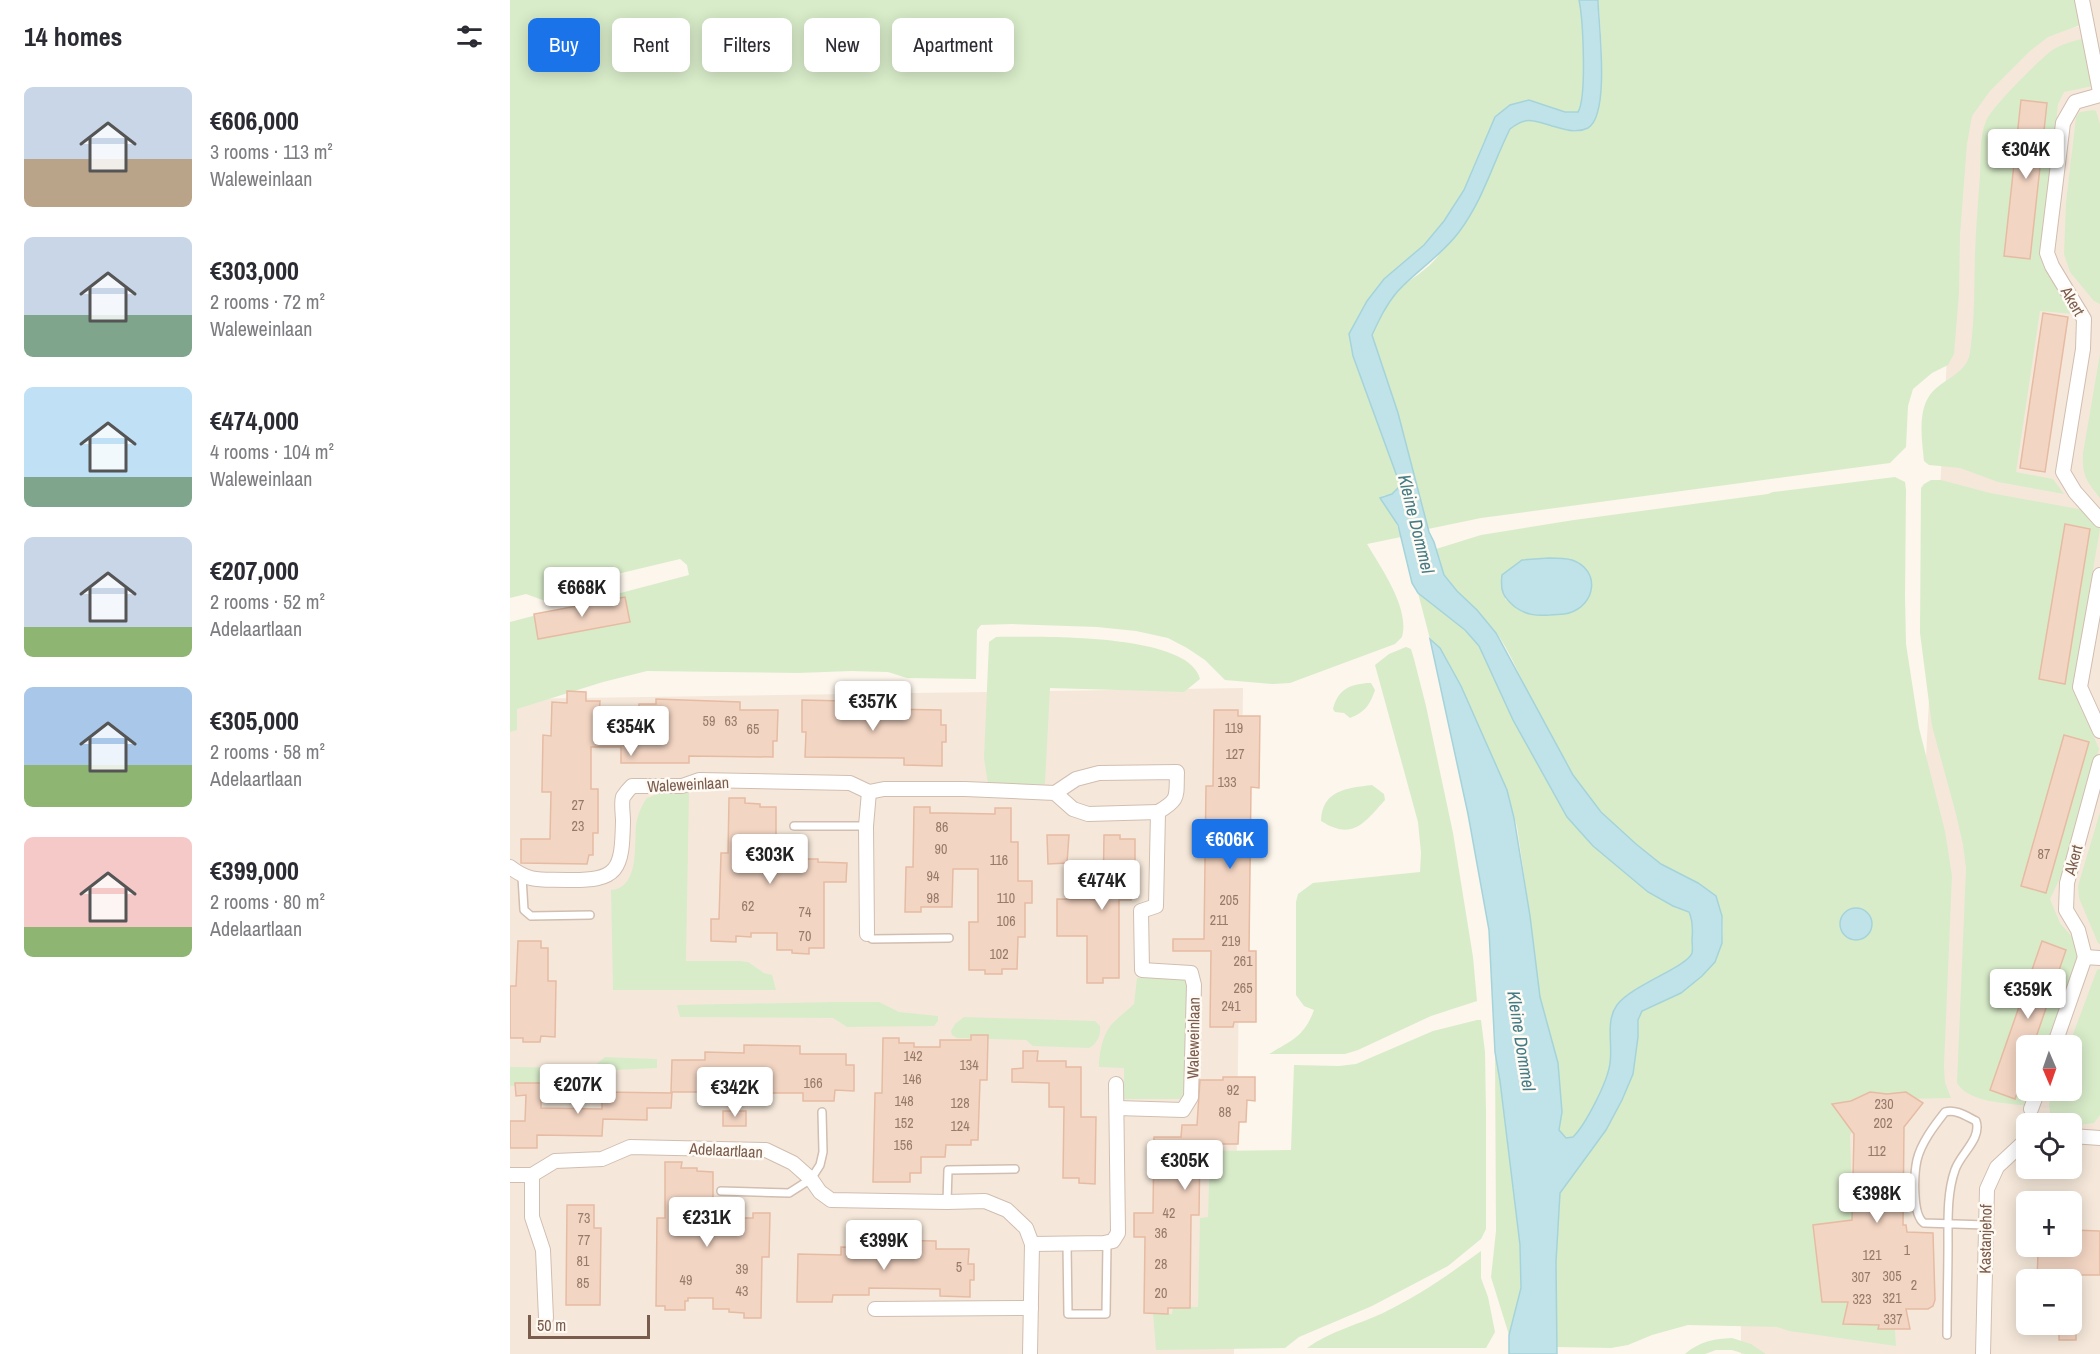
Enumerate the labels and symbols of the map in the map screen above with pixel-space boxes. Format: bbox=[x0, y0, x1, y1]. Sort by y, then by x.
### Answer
pin: €304K bbox=[1984, 129, 2068, 180]
street label: Akert bbox=[2055, 281, 2090, 320]
water label: Kleine Dommel bbox=[1392, 472, 1441, 577]
pin: €668K bbox=[540, 567, 624, 618]
pin: €357K bbox=[831, 681, 915, 732]
pin: €354K bbox=[589, 706, 673, 757]
house number: 59 bbox=[703, 712, 715, 730]
house number: 63 bbox=[725, 712, 737, 730]
house number: 119 bbox=[1225, 719, 1243, 737]
house number: 65 bbox=[747, 720, 759, 738]
house number: 127 bbox=[1225, 745, 1245, 763]
street label: Waleweinlaan bbox=[647, 771, 729, 797]
house number: 133 bbox=[1217, 773, 1237, 791]
house number: 27 bbox=[572, 796, 584, 814]
house number: 23 bbox=[572, 817, 584, 835]
house number: 86 bbox=[936, 818, 948, 836]
pin: €606K bbox=[1188, 819, 1272, 870]
pin: €303K bbox=[728, 834, 812, 885]
house number: 90 bbox=[935, 840, 947, 858]
street label: Akert bbox=[2058, 842, 2088, 879]
house number: 87 bbox=[2038, 845, 2050, 863]
house number: 116 bbox=[990, 851, 1008, 869]
pin: €474K bbox=[1060, 860, 1144, 911]
house number: 94 bbox=[927, 867, 940, 885]
house number: 98 bbox=[927, 889, 939, 907]
house number: 110 bbox=[997, 889, 1015, 907]
house number: 205 bbox=[1219, 891, 1239, 909]
house number: 62 bbox=[742, 897, 754, 915]
house number: 74 bbox=[799, 903, 812, 921]
house number: 211 bbox=[1210, 911, 1229, 929]
house number: 106 bbox=[996, 912, 1016, 930]
house number: 70 bbox=[799, 927, 811, 945]
house number: 219 bbox=[1221, 932, 1241, 950]
house number: 102 bbox=[989, 945, 1009, 963]
house number: 261 bbox=[1233, 952, 1253, 970]
pin: €359K bbox=[1986, 969, 2070, 1020]
house number: 265 bbox=[1233, 979, 1253, 997]
water label: Kleine Dommel bbox=[1501, 989, 1542, 1093]
street label: Waleweinlaan bbox=[1181, 997, 1205, 1079]
house number: 241 bbox=[1221, 997, 1241, 1015]
north arrow bbox=[2016, 1035, 2082, 1101]
house number: 142 bbox=[903, 1047, 923, 1065]
house number: 134 bbox=[959, 1056, 979, 1074]
pin: €207K bbox=[536, 1064, 620, 1115]
pin: €342K bbox=[693, 1067, 777, 1118]
house number: 146 bbox=[902, 1070, 922, 1088]
house number: 166 bbox=[803, 1074, 823, 1092]
house number: 92 bbox=[1227, 1081, 1239, 1099]
house number: 148 bbox=[894, 1092, 914, 1110]
house number: 128 bbox=[950, 1094, 970, 1112]
house number: 230 bbox=[1874, 1095, 1894, 1113]
house number: 88 bbox=[1219, 1103, 1231, 1121]
house number: 152 bbox=[894, 1114, 914, 1132]
house number: 202 bbox=[1873, 1114, 1893, 1132]
house number: 124 bbox=[950, 1117, 970, 1135]
house number: 156 bbox=[893, 1136, 913, 1154]
street label: Adelaartlaan bbox=[688, 1137, 763, 1163]
pin: €305K bbox=[1143, 1140, 1227, 1191]
house number: 112 bbox=[1868, 1142, 1886, 1160]
pin: €398K bbox=[1835, 1173, 1919, 1224]
pin: €231K bbox=[665, 1197, 749, 1248]
house number: 42 bbox=[1163, 1204, 1175, 1222]
street label: Kastanjehof bbox=[1973, 1204, 1997, 1274]
house number: 73 bbox=[578, 1209, 590, 1227]
pin: €399K bbox=[842, 1220, 926, 1271]
house number: 36 bbox=[1155, 1224, 1167, 1242]
house number: 77 bbox=[578, 1231, 590, 1249]
house number: 1 bbox=[1904, 1241, 1911, 1259]
house number: 121 bbox=[1862, 1246, 1882, 1264]
house number: 81 bbox=[577, 1252, 590, 1270]
house number: 28 bbox=[1155, 1255, 1167, 1273]
house number: 5 bbox=[956, 1258, 962, 1276]
house number: 39 bbox=[736, 1260, 748, 1278]
house number: 305 bbox=[1882, 1267, 1902, 1285]
house number: 307 bbox=[1851, 1268, 1871, 1286]
house number: 49 bbox=[680, 1271, 692, 1289]
house number: 85 bbox=[577, 1274, 589, 1292]
house number: 2 bbox=[1911, 1276, 1917, 1294]
house number: 43 bbox=[736, 1282, 748, 1300]
house number: 20 bbox=[1155, 1284, 1167, 1302]
house number: 321 bbox=[1882, 1289, 1902, 1307]
house number: 323 bbox=[1852, 1290, 1872, 1308]
house number: 337 bbox=[1883, 1310, 1903, 1328]
scale bar bbox=[528, 1312, 650, 1340]

